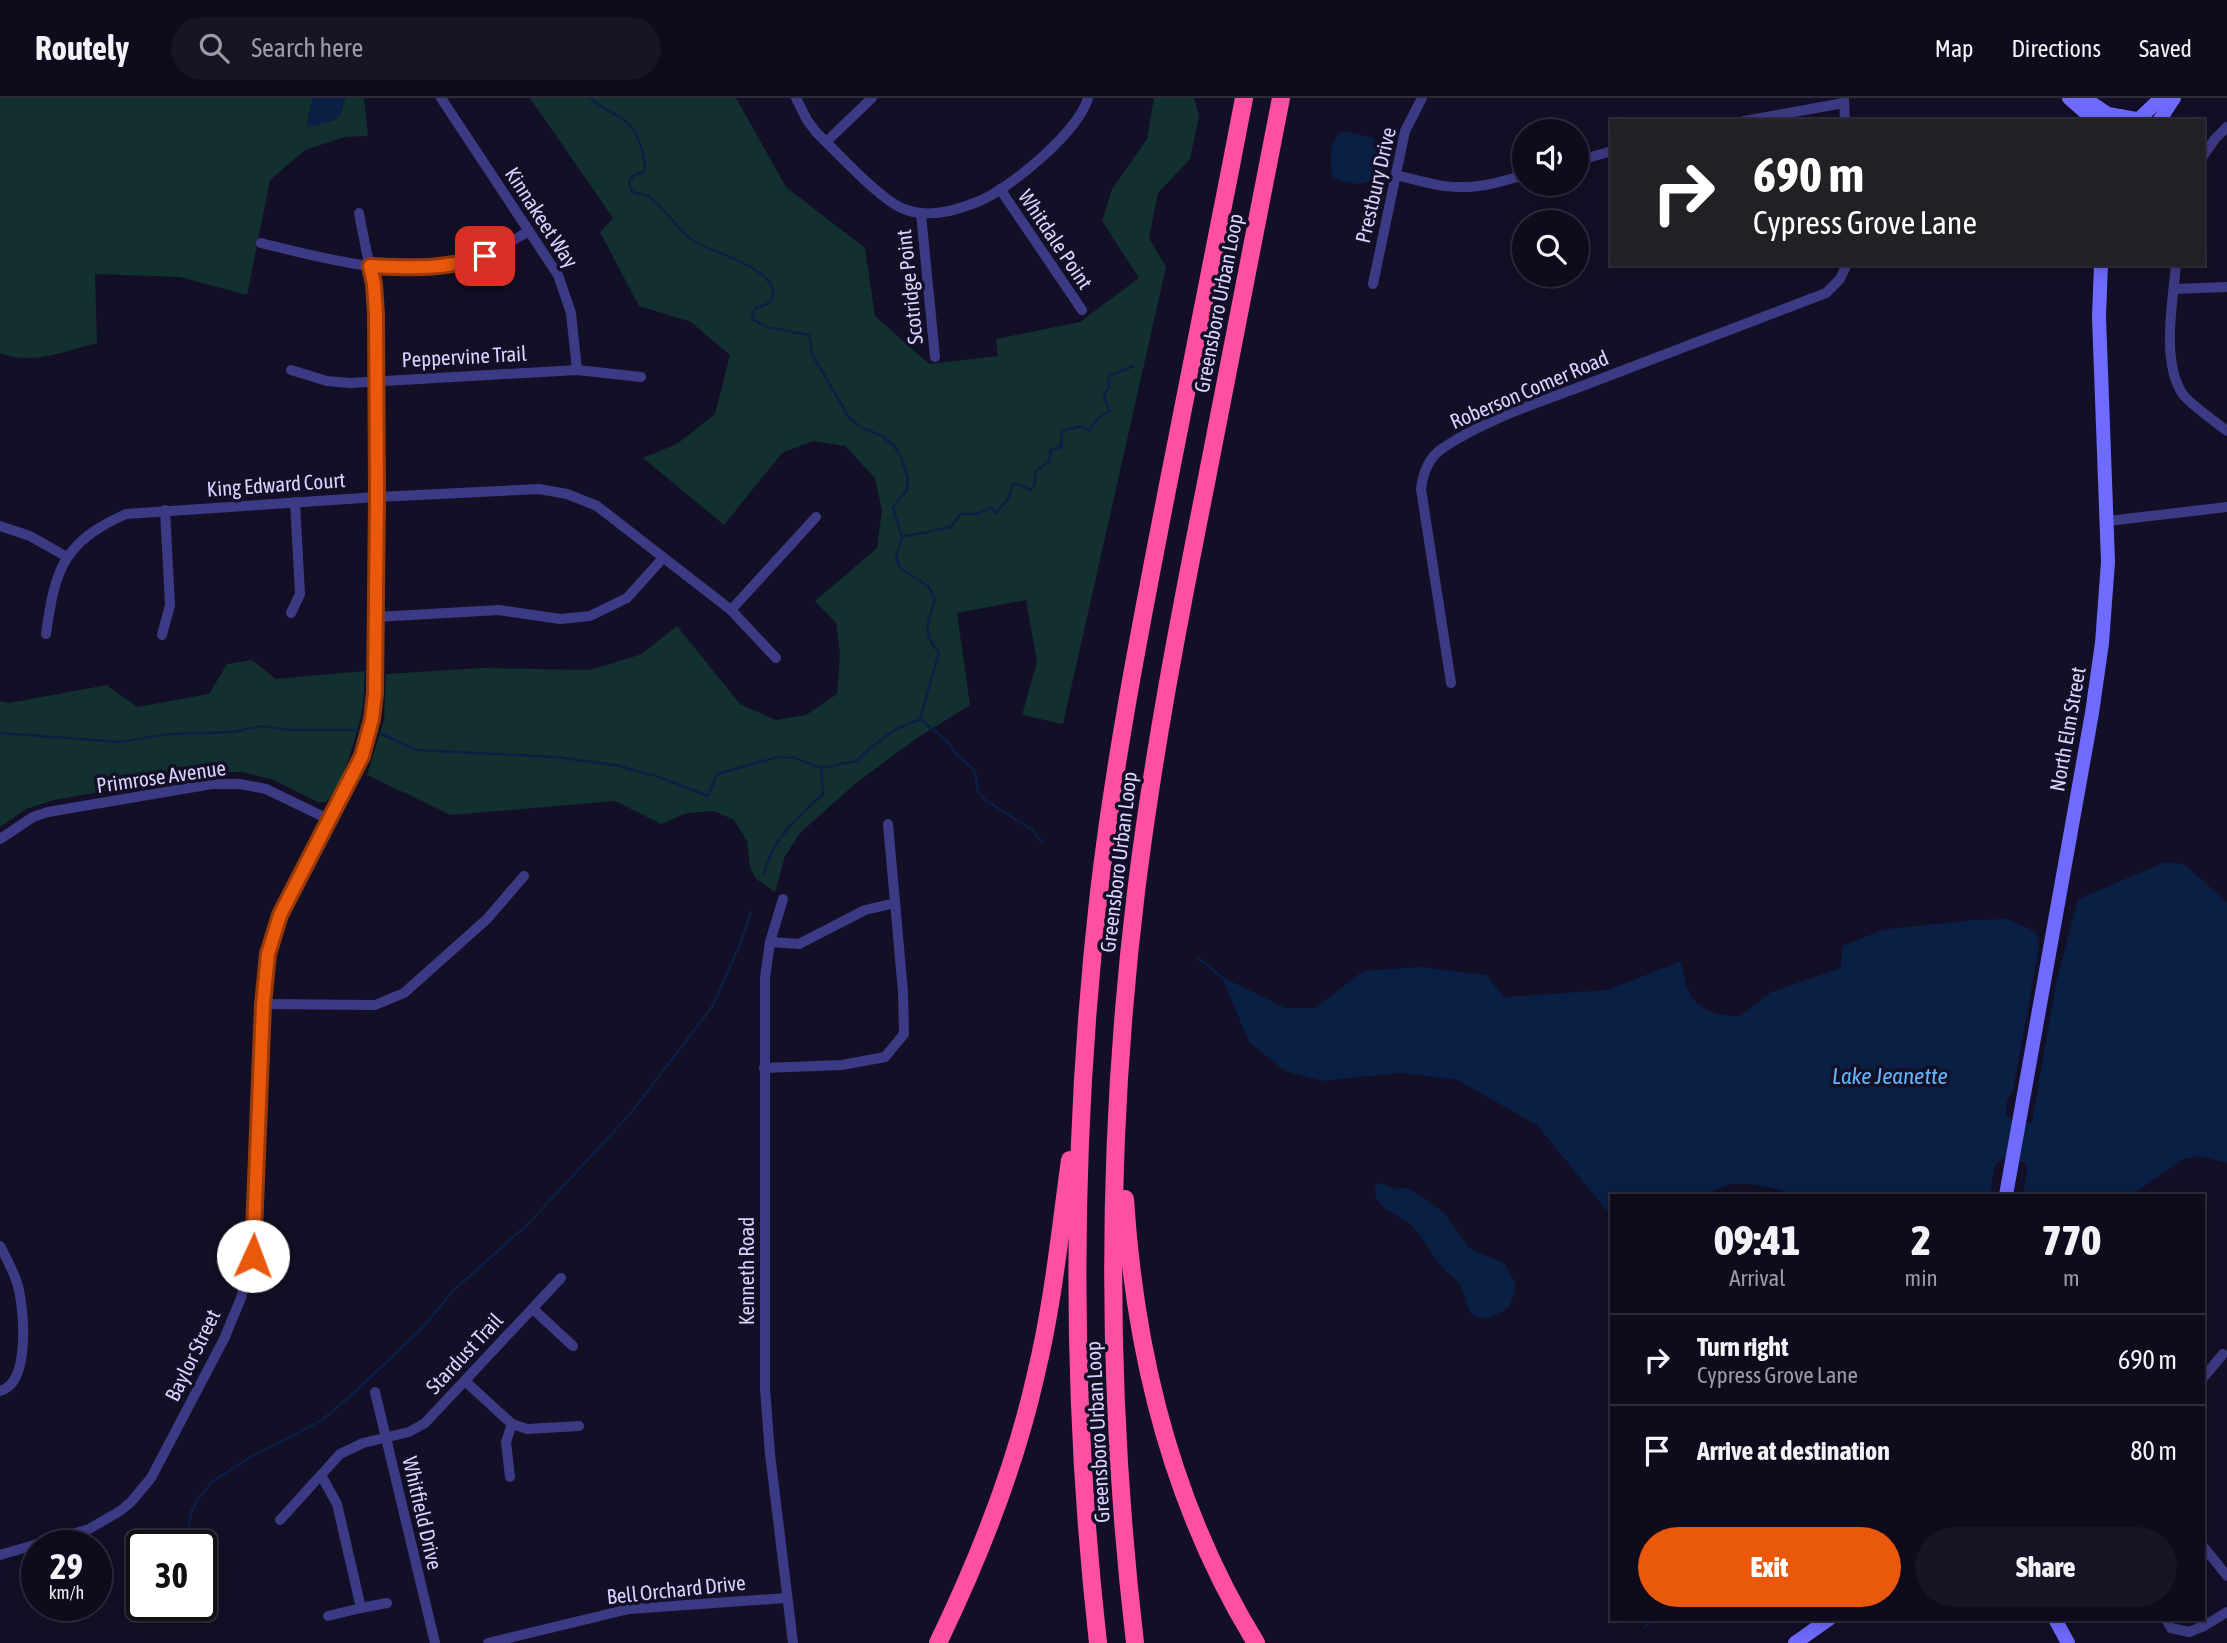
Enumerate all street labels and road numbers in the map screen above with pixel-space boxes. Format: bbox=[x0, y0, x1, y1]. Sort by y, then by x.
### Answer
street label: Prestbury Drive bbox=[1350, 125, 1400, 245]
street label: Kinnakeet Way bbox=[501, 162, 584, 272]
street label: Whitdale Point bbox=[1014, 185, 1098, 293]
street label: Greensboro Urban Loop bbox=[1189, 211, 1247, 395]
street label: Scotridge Point bbox=[891, 228, 927, 346]
street label: Peppervine Trail bbox=[401, 341, 528, 371]
street label: Roberson Comer Road bbox=[1446, 345, 1612, 433]
street label: King Edward Court bbox=[206, 467, 346, 501]
street label: North Elm Street bbox=[2044, 665, 2090, 793]
street label: Primrose Avenue bbox=[95, 755, 227, 797]
street label: Greensboro Urban Loop bbox=[1095, 770, 1141, 954]
street label: Kenneth Road bbox=[734, 1217, 758, 1325]
street label: Baylor Street bbox=[160, 1305, 224, 1405]
street label: Stardust Trail bbox=[421, 1308, 508, 1398]
street label: Greensboro Urban Loop bbox=[1080, 1341, 1114, 1523]
street label: Whitfield Drive bbox=[398, 1454, 448, 1572]
street label: Bell Orchard Drive bbox=[605, 1570, 747, 1608]

